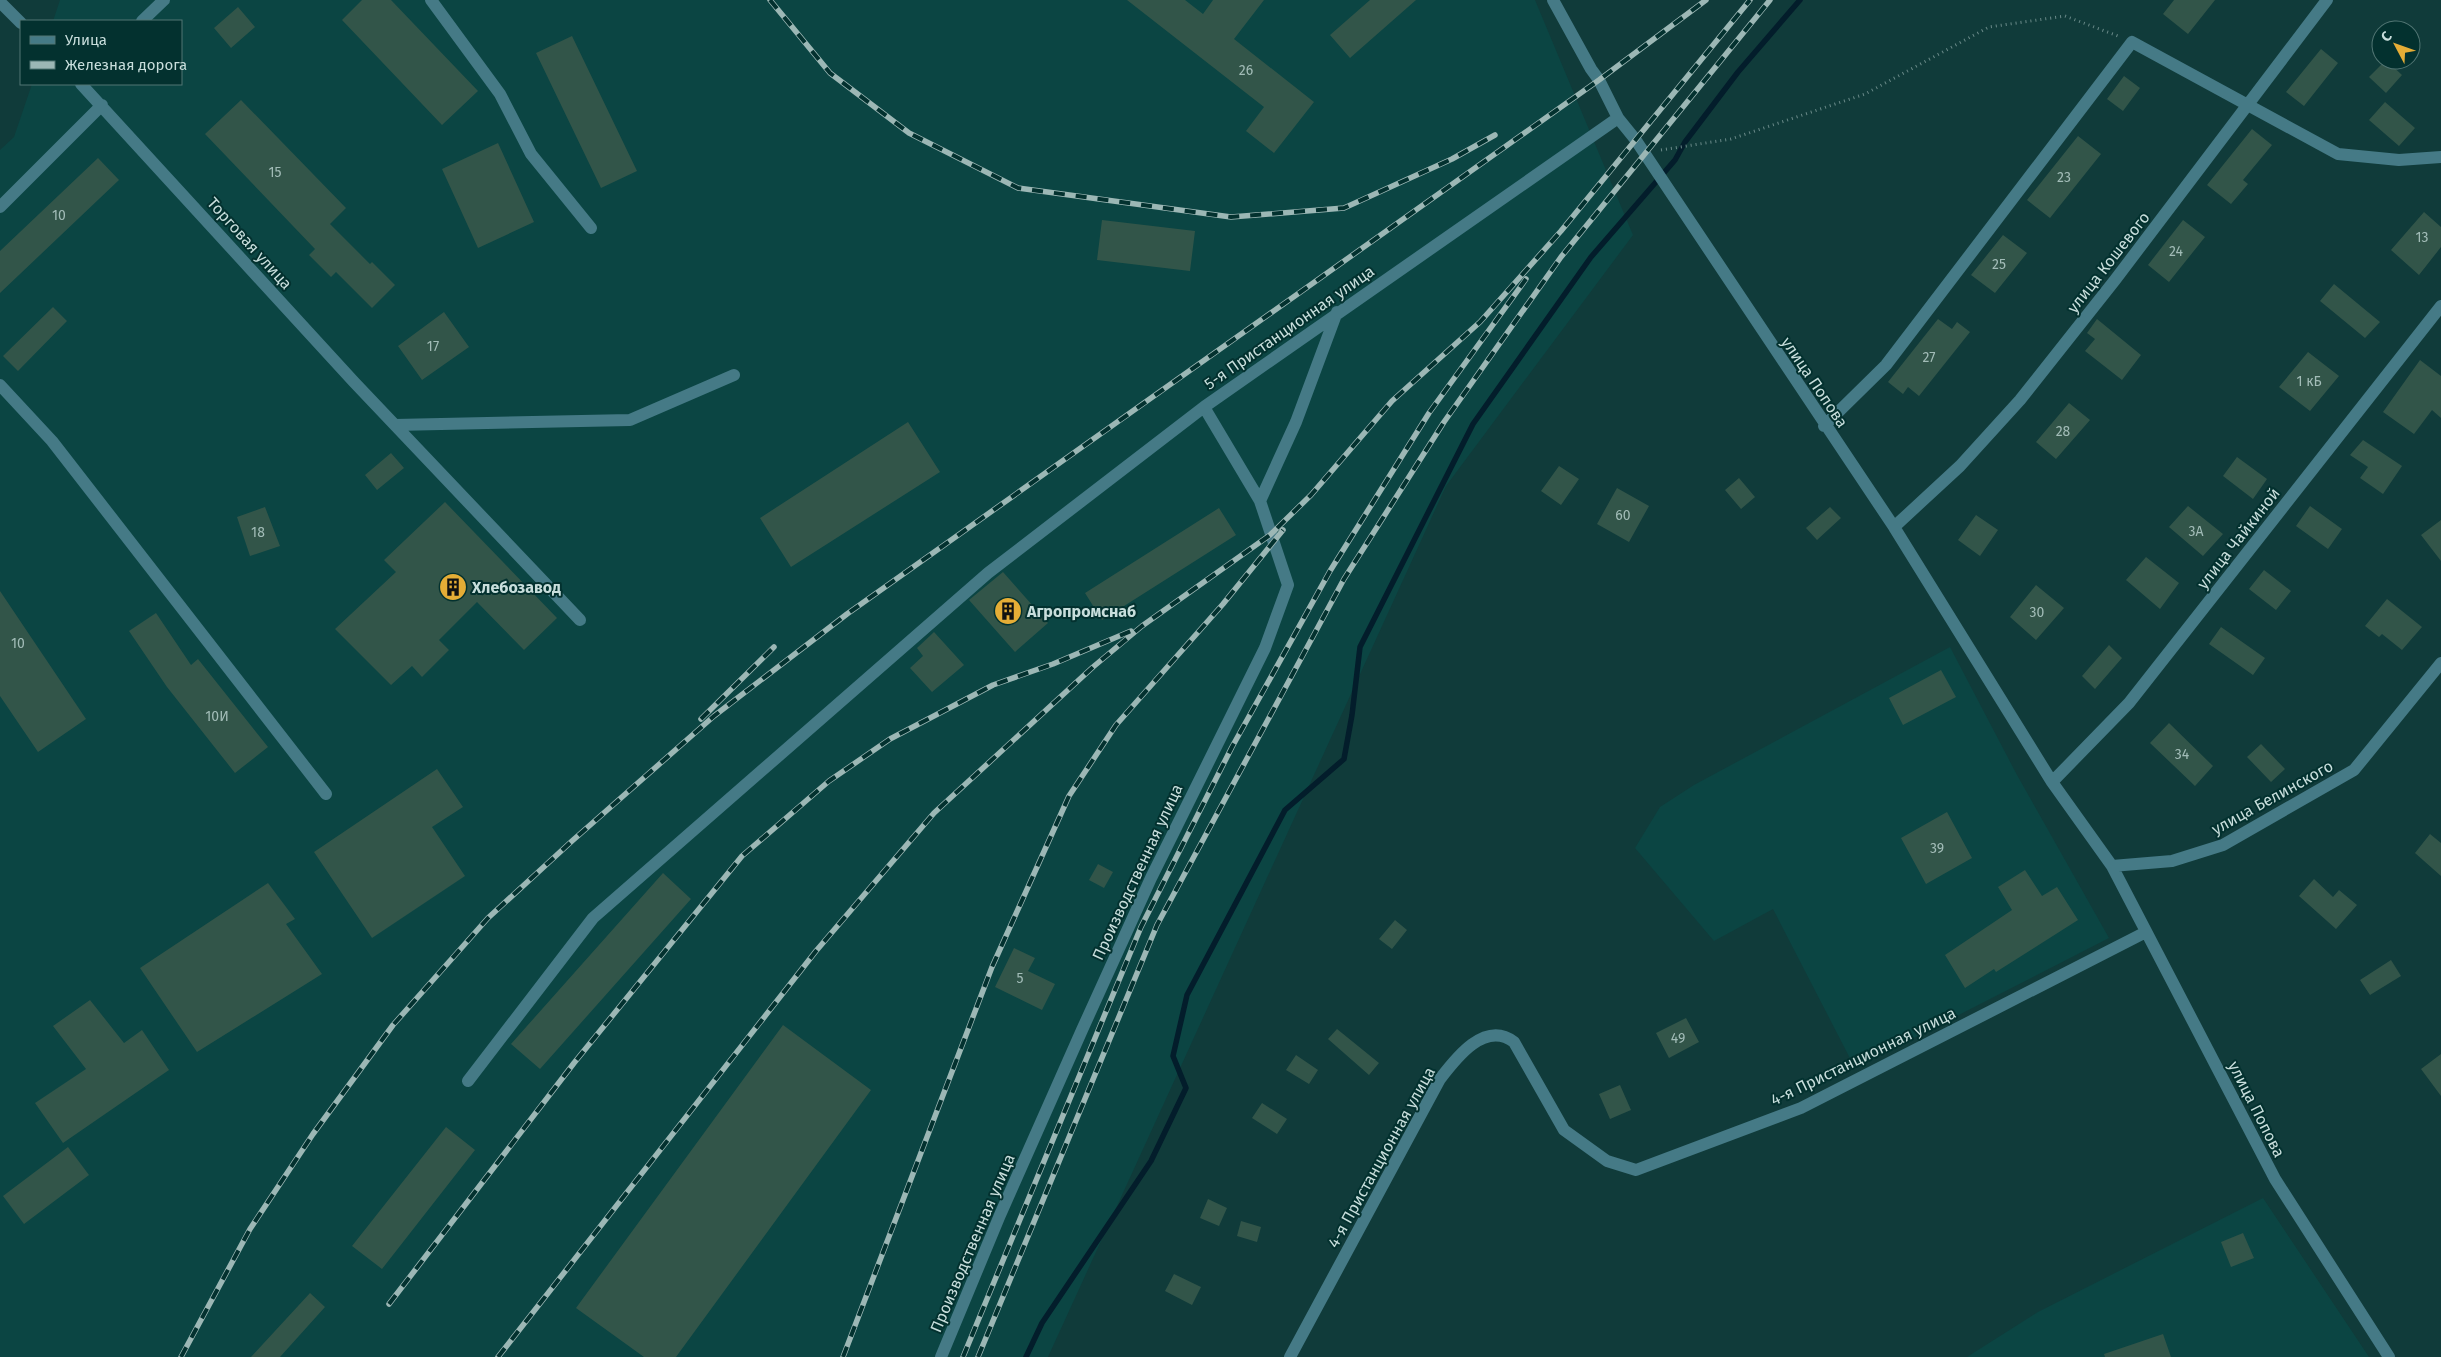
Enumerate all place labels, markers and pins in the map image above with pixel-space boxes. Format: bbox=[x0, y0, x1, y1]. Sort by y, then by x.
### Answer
building icon: Хлебозавод bbox=[438, 572, 468, 602]
place label: Хлебозавод bbox=[471, 578, 561, 597]
building icon: Агропромснаб bbox=[993, 596, 1023, 626]
place label: Агропромснаб bbox=[1026, 602, 1136, 621]

